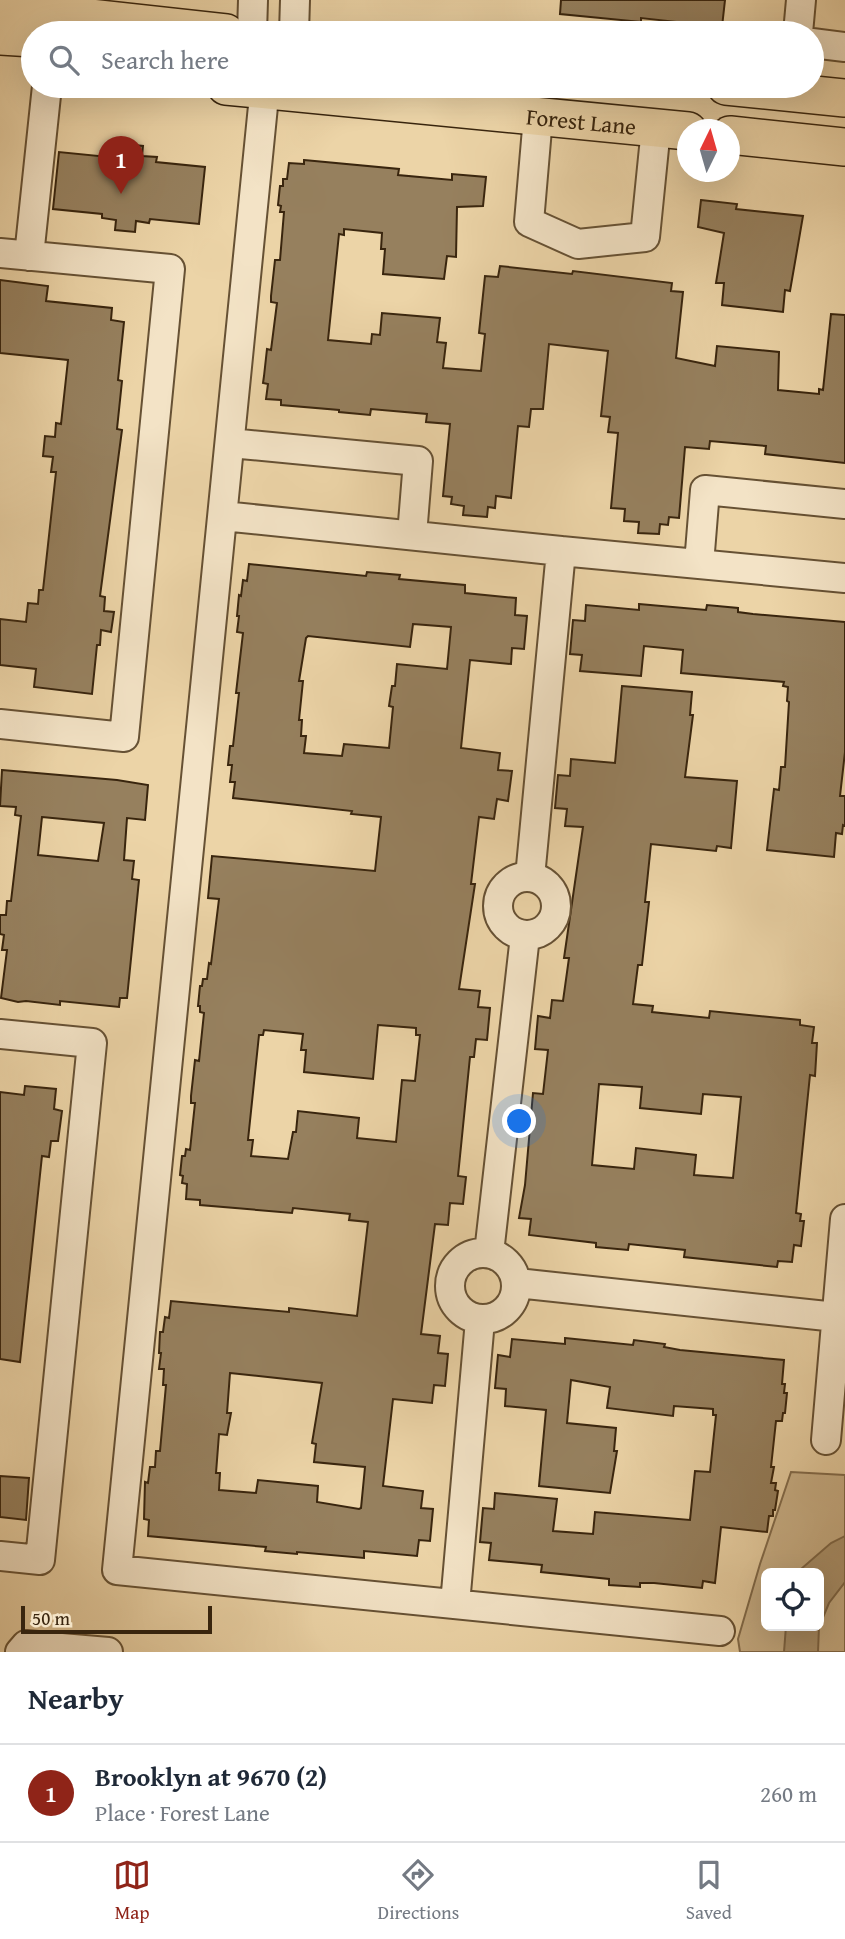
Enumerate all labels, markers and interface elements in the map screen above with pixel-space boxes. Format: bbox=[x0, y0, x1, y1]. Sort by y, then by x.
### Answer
search box bbox=[21, 21, 824, 98]
text: Search here bbox=[101, 40, 229, 79]
icon: search bbox=[45, 41, 83, 79]
street label: Forest Lane bbox=[525, 99, 638, 142]
north arrow bbox=[677, 119, 740, 182]
pin: 1 bbox=[98, 136, 144, 194]
your location bbox=[502, 1104, 536, 1138]
map controls bbox=[761, 1568, 824, 1631]
button: locate bbox=[761, 1568, 824, 1631]
scale bar bbox=[21, 1603, 212, 1635]
text: 50 m bbox=[32, 1604, 70, 1632]
text: Nearby bbox=[28, 1676, 124, 1720]
text: Brooklyn at 9670 (2) bbox=[95, 1757, 327, 1796]
text: 1 bbox=[45, 1777, 57, 1810]
text: 260 m bbox=[760, 1777, 817, 1810]
text: Place · Forest Lane bbox=[95, 1796, 270, 1829]
tab: Map bbox=[113, 1856, 151, 1926]
tab: Directions bbox=[378, 1856, 459, 1926]
tab: Saved bbox=[686, 1856, 732, 1926]

